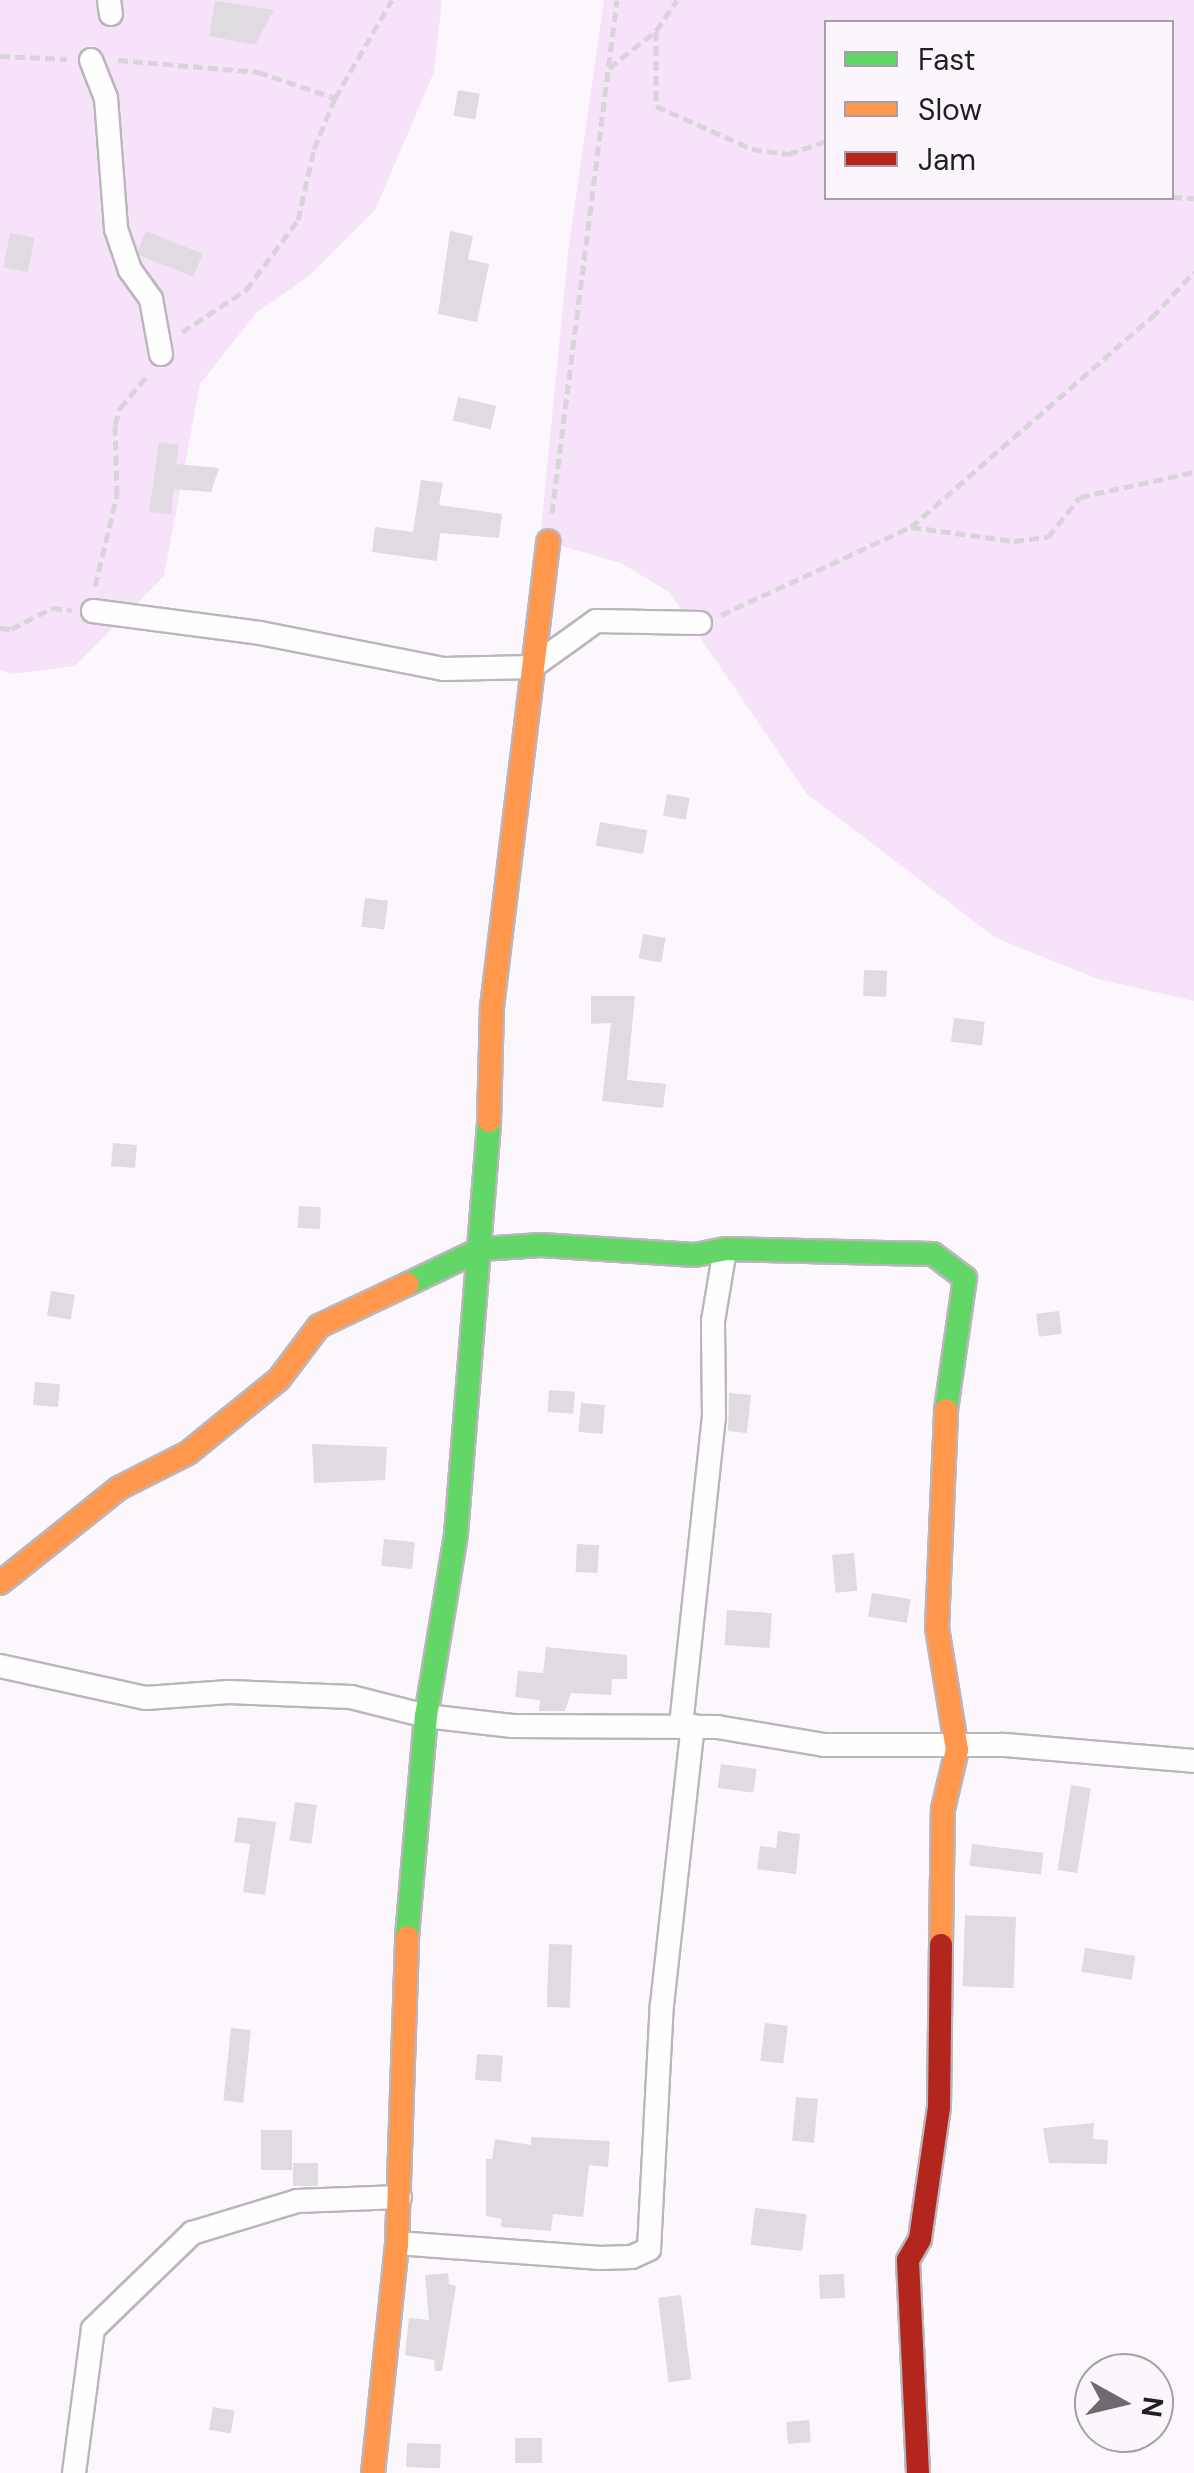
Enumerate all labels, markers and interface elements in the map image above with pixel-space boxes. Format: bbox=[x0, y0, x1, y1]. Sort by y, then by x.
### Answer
legend bbox=[824, 20, 1174, 200]
text: Fast bbox=[918, 40, 976, 79]
text: Slow bbox=[918, 90, 982, 129]
text: Jam bbox=[918, 140, 976, 179]
north arrow bbox=[1074, 2353, 1174, 2453]
text: N bbox=[1132, 2394, 1172, 2420]

